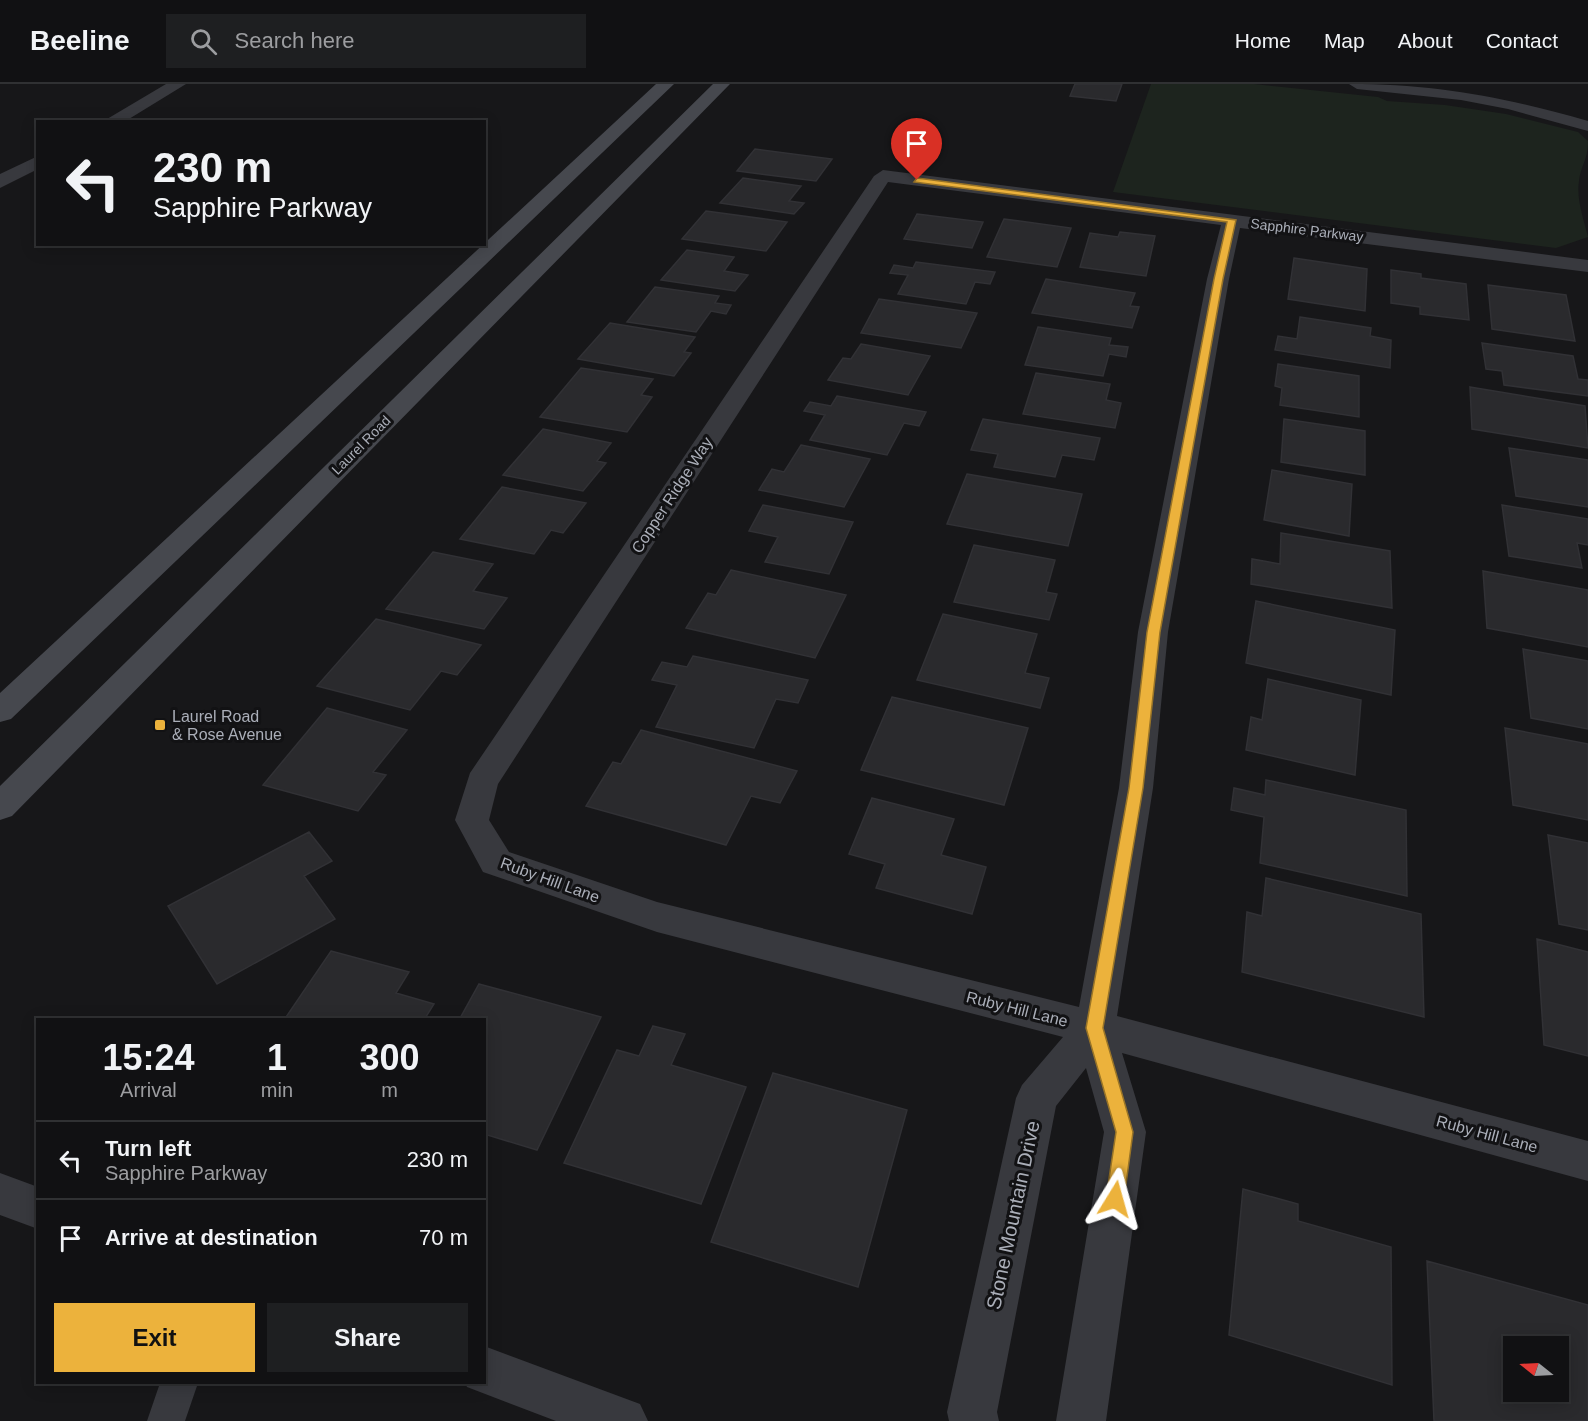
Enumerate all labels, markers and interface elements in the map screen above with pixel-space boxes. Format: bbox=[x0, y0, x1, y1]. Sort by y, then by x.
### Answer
search box bbox=[166, 14, 586, 68]
text: Beeline bbox=[30, 25, 130, 56]
icon: search bbox=[187, 25, 220, 58]
text: Search here bbox=[235, 28, 354, 53]
text: Home bbox=[1235, 29, 1291, 52]
text: Map bbox=[1324, 29, 1365, 52]
text: About bbox=[1398, 29, 1453, 52]
text: Contact bbox=[1486, 29, 1558, 52]
pin bbox=[891, 118, 942, 180]
icon: arrive bbox=[900, 127, 933, 160]
icon: left bbox=[54, 144, 132, 222]
text: 230 m bbox=[153, 144, 272, 191]
text: Sapphire Parkway bbox=[153, 193, 372, 223]
street label: Sapphire Parkway bbox=[1250, 215, 1364, 245]
street label: Laurel Road bbox=[328, 412, 394, 478]
street label: Copper Ridge Way bbox=[628, 434, 716, 556]
place label: Laurel Road & Rose Avenue bbox=[172, 708, 282, 743]
marker: Laurel Road & Rose Avenue bbox=[153, 718, 167, 732]
street label: Ruby Hill Lane bbox=[498, 854, 602, 906]
street label: Ruby Hill Lane bbox=[964, 988, 1070, 1030]
text: 15:24 bbox=[102, 1037, 194, 1078]
text: 1 bbox=[267, 1037, 287, 1078]
text: 300 bbox=[359, 1037, 420, 1078]
text: Arrival bbox=[120, 1079, 177, 1101]
text: min bbox=[261, 1079, 293, 1101]
text: m bbox=[381, 1079, 398, 1101]
street label: Ruby Hill Lane bbox=[1435, 1112, 1540, 1156]
street label: Stone Mountain Drive bbox=[982, 1119, 1044, 1311]
text: Turn left bbox=[105, 1136, 191, 1161]
icon: left bbox=[54, 1144, 87, 1177]
text: 230 m bbox=[407, 1147, 468, 1172]
text: Sapphire Parkway bbox=[105, 1162, 267, 1184]
position arrow bbox=[1083, 1167, 1147, 1231]
icon: arrive bbox=[54, 1222, 87, 1255]
text: Arrive at destination bbox=[105, 1225, 318, 1250]
text: 70 m bbox=[419, 1225, 468, 1250]
button: Exit bbox=[54, 1303, 255, 1372]
button: Share bbox=[267, 1303, 468, 1372]
north arrow bbox=[1503, 1336, 1569, 1402]
map controls bbox=[1503, 1336, 1569, 1402]

